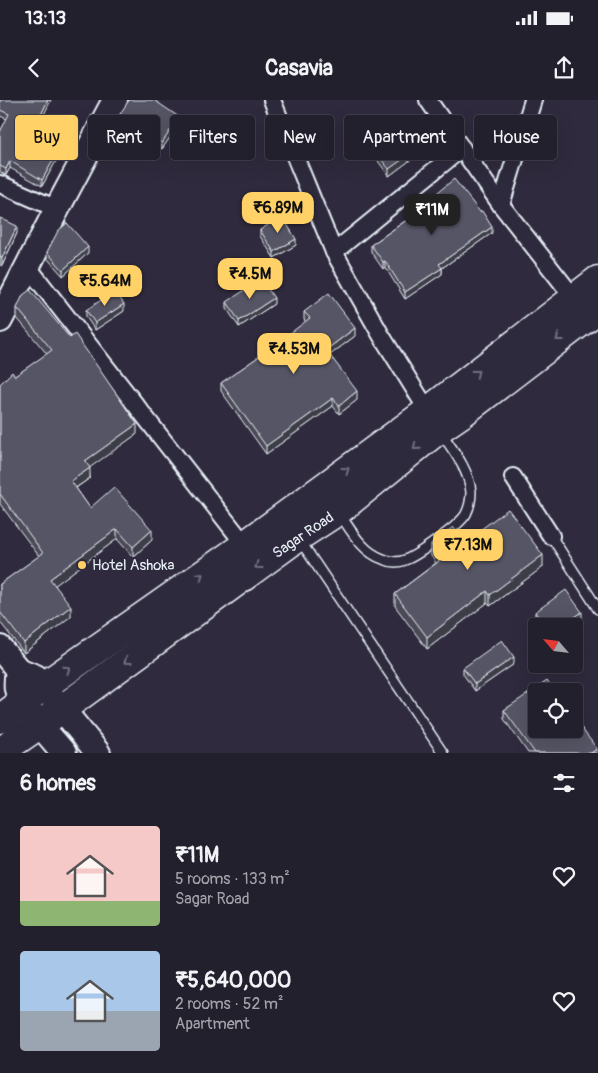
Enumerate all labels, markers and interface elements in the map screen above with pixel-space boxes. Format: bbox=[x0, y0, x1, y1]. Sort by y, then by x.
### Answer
text: 13:13 bbox=[25, 6, 66, 30]
icon: back bbox=[20, 54, 48, 82]
text: Casavia bbox=[265, 54, 333, 82]
icon: share bbox=[550, 54, 578, 82]
chip: Buy bbox=[15, 115, 78, 160]
chip: Rent bbox=[88, 115, 160, 160]
chip: Filters bbox=[170, 115, 255, 160]
chip: New bbox=[265, 115, 334, 160]
chip: Apartment bbox=[344, 115, 464, 160]
chip: House bbox=[474, 115, 557, 160]
pin: ₹6.89M bbox=[237, 192, 319, 234]
pin: ₹11M bbox=[402, 194, 462, 236]
text: ₹6.89M bbox=[253, 198, 303, 218]
text: ₹11M bbox=[415, 200, 449, 220]
pin: ₹4.5M bbox=[215, 258, 285, 300]
pin: ₹5.64M bbox=[64, 264, 146, 307]
text: ₹4.5M bbox=[229, 264, 271, 284]
text: ₹5.64M bbox=[79, 271, 131, 291]
pin: ₹4.53M bbox=[253, 332, 335, 375]
one-way arrow bbox=[555, 332, 565, 341]
text: ₹4.53M bbox=[268, 339, 320, 359]
one-way arrow bbox=[471, 370, 480, 379]
one-way arrow bbox=[413, 442, 422, 450]
one-way arrow bbox=[340, 467, 350, 476]
street label: Sagar Road bbox=[269, 508, 338, 563]
pin: ₹7.13M bbox=[427, 528, 509, 571]
text: ₹7.13M bbox=[444, 535, 492, 555]
place label: Hotel Ashoka bbox=[92, 556, 175, 575]
marker: Hotel Ashoka bbox=[76, 559, 88, 571]
one-way arrow bbox=[255, 560, 264, 568]
one-way arrow bbox=[195, 573, 204, 582]
north arrow bbox=[528, 618, 582, 672]
map controls bbox=[528, 618, 583, 738]
one-way arrow bbox=[124, 656, 133, 664]
one-way arrow bbox=[62, 666, 71, 675]
button: locate bbox=[528, 683, 583, 738]
icon: filters bbox=[550, 769, 578, 797]
text: 6 homes bbox=[20, 770, 96, 797]
text: ₹11M bbox=[175, 842, 219, 869]
icon: home bbox=[60, 846, 120, 906]
icon: heart bbox=[550, 862, 578, 890]
text: 5 rooms · 133 m² bbox=[175, 869, 290, 889]
text: Sagar Road bbox=[175, 889, 250, 909]
text: ₹5,640,000 bbox=[175, 967, 291, 994]
icon: home bbox=[60, 971, 120, 1031]
icon: heart bbox=[550, 987, 578, 1015]
text: 2 rooms · 52 m² bbox=[175, 994, 284, 1014]
text: Apartment bbox=[175, 1014, 250, 1034]

